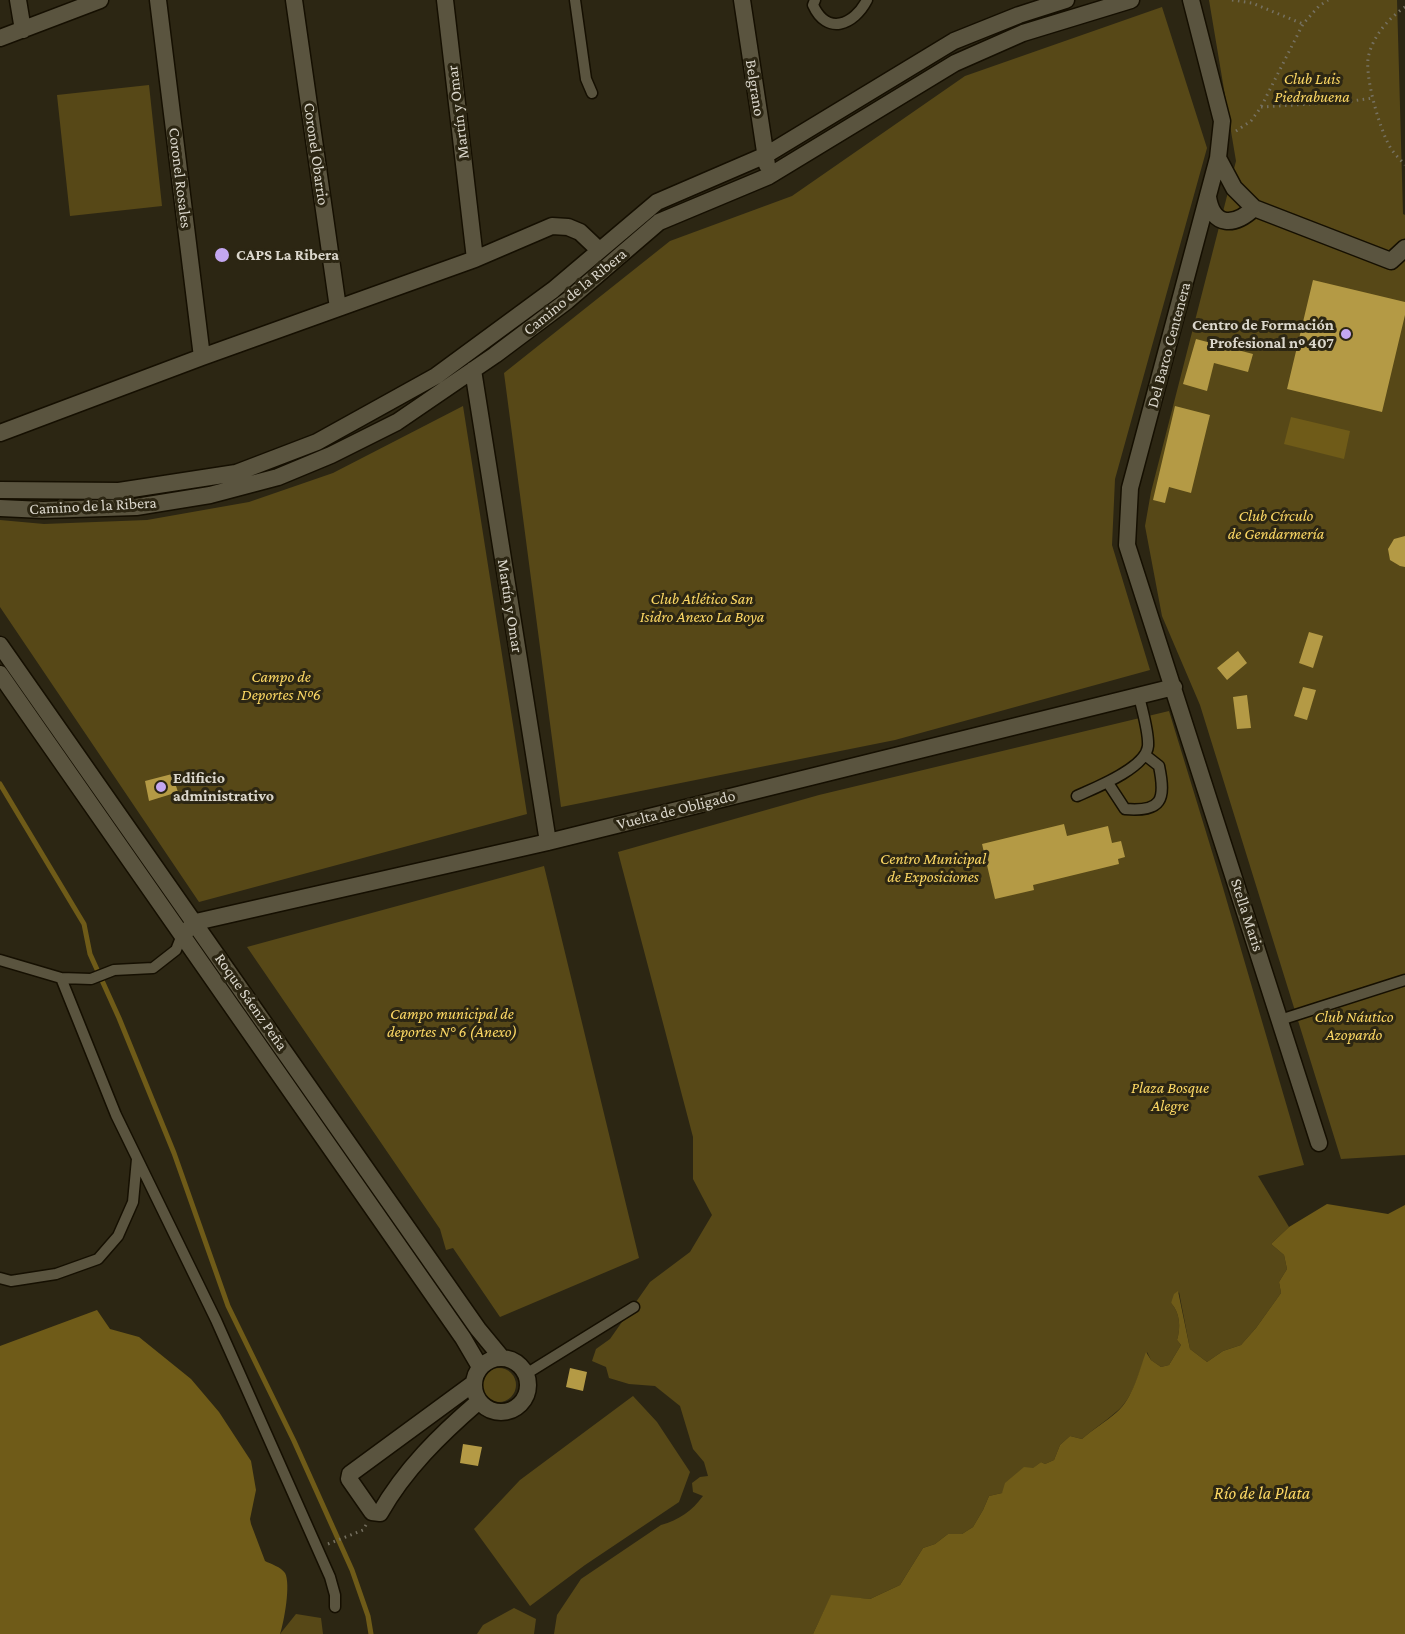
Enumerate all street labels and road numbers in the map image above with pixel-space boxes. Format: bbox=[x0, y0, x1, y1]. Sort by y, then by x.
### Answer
street label: Belgrano bbox=[741, 58, 769, 118]
street label: Martín y Omar bbox=[443, 64, 473, 160]
street label: Coronel Obarrio bbox=[299, 102, 333, 206]
street label: Coronel Rosales bbox=[164, 127, 196, 229]
street label: Camino de la Ribera bbox=[519, 244, 631, 340]
street label: Del Barco Centenera bbox=[1143, 280, 1195, 410]
street label: Camino de la Ribera bbox=[29, 493, 157, 519]
street label: Martín y Omar bbox=[493, 558, 527, 654]
street label: Vuelta de Obligado bbox=[615, 786, 737, 834]
street label: Stella Maris bbox=[1226, 876, 1268, 954]
street label: Roque Sáenz Peña bbox=[210, 950, 292, 1054]

